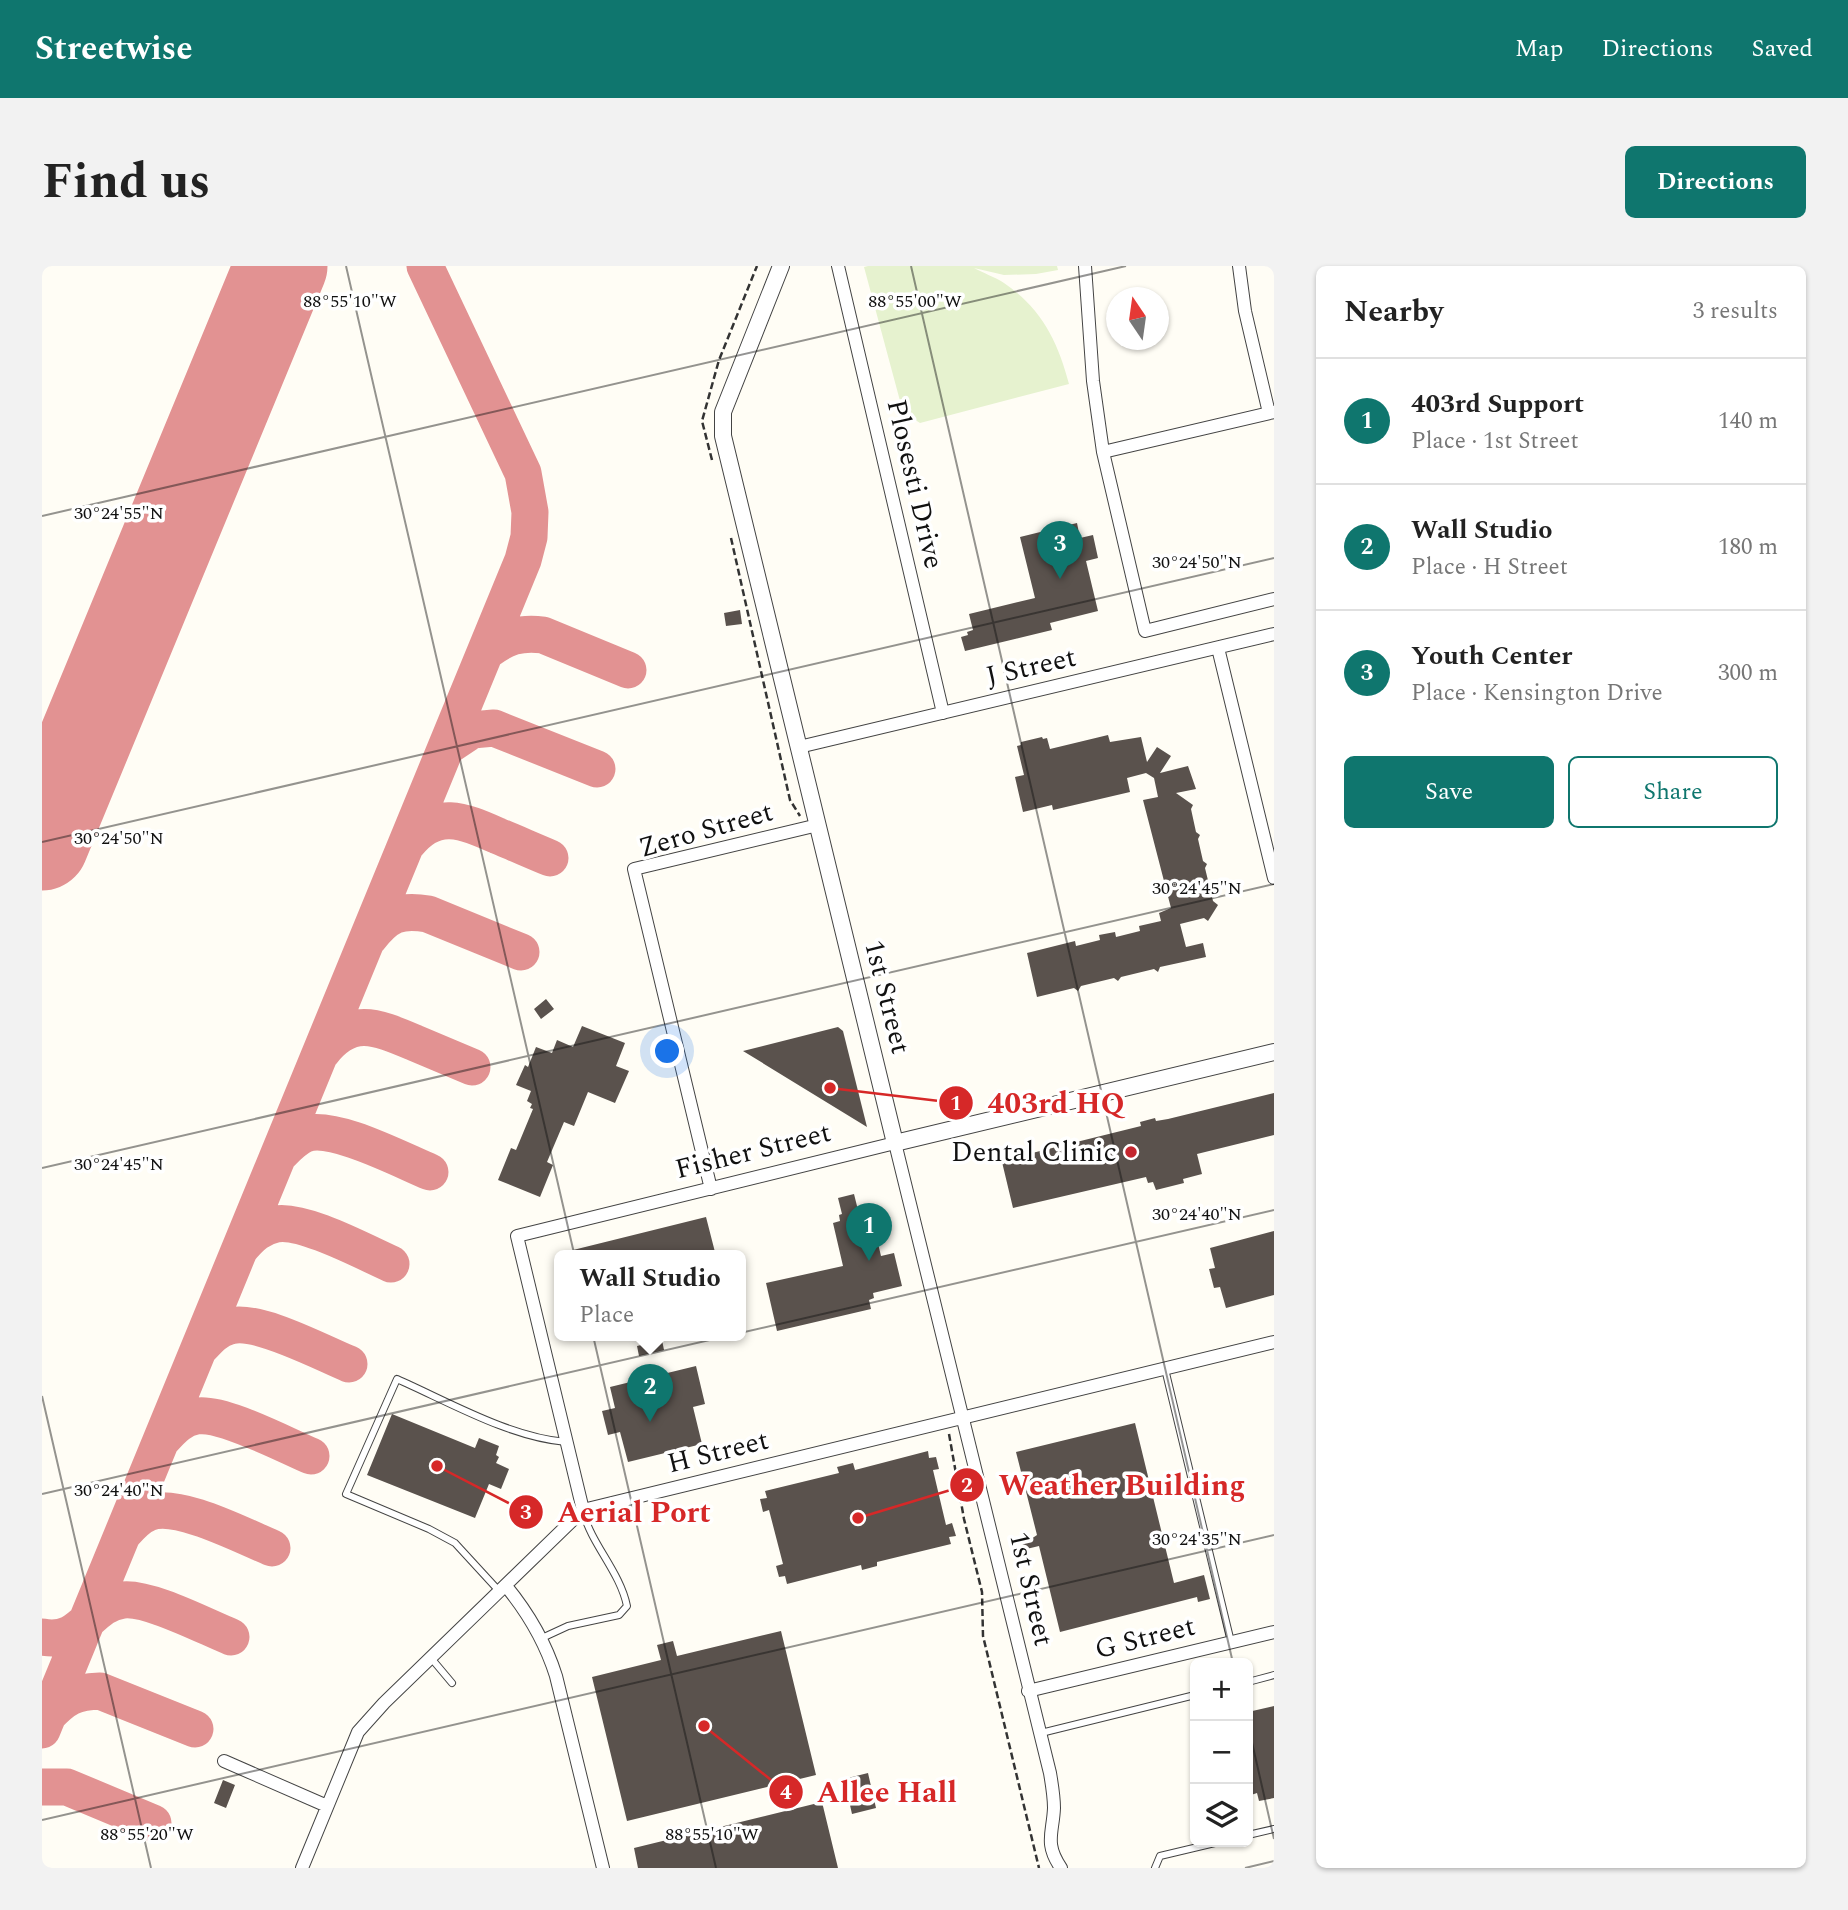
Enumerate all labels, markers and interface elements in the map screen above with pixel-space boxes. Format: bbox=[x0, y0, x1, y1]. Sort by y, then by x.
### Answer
text: Streetwise bbox=[35, 24, 193, 74]
text: Map bbox=[1515, 31, 1563, 67]
text: Directions bbox=[1601, 31, 1713, 67]
text: Saved bbox=[1751, 31, 1813, 67]
text: Find us bbox=[42, 145, 210, 220]
button: Directions bbox=[1625, 146, 1806, 218]
north arrow bbox=[1106, 287, 1169, 350]
text: 88°55'10"W bbox=[303, 288, 397, 315]
text: 88°55'00"W bbox=[868, 288, 962, 315]
text: Nearby bbox=[1344, 289, 1443, 335]
text: 3 results bbox=[1693, 294, 1778, 329]
text: 403rd Support bbox=[1411, 384, 1584, 424]
street label: Plosesti Drive bbox=[875, 395, 955, 573]
text: 1 bbox=[1361, 404, 1373, 439]
text: 140 m bbox=[1718, 404, 1778, 439]
text: Place · 1st Street bbox=[1411, 424, 1579, 459]
text: 30°24'55"N bbox=[74, 500, 164, 527]
text: Wall Studio bbox=[1411, 510, 1552, 550]
pin: 3 bbox=[1037, 521, 1083, 579]
text: 2 bbox=[1361, 530, 1373, 565]
text: 180 m bbox=[1718, 530, 1778, 565]
text: 30°24'50"N bbox=[1152, 549, 1242, 576]
text: Place · H Street bbox=[1411, 550, 1568, 585]
street label: J Street bbox=[982, 636, 1080, 698]
text: Youth Center bbox=[1411, 636, 1572, 676]
text: 3 bbox=[1361, 656, 1373, 691]
text: 300 m bbox=[1718, 656, 1778, 691]
text: Place · Kensington Drive bbox=[1411, 676, 1663, 711]
button: Save bbox=[1344, 756, 1554, 828]
button: Share bbox=[1568, 756, 1778, 828]
street label: Zero Street bbox=[634, 790, 778, 870]
text: 30°24'50"N bbox=[74, 825, 164, 852]
text: 30°24'45"N bbox=[1152, 875, 1242, 902]
street label: 1st Street bbox=[852, 935, 922, 1059]
your location bbox=[650, 1034, 684, 1068]
callout: 403rd HQ bbox=[939, 1077, 1139, 1128]
text: 403rd HQ bbox=[988, 1081, 1126, 1127]
text: 1 bbox=[950, 1088, 962, 1120]
street label: Fisher Street bbox=[671, 1111, 836, 1191]
place label: Dental Clinic bbox=[951, 1131, 1117, 1174]
marker: Dental Clinic bbox=[1123, 1144, 1139, 1160]
text: 30°24'45"N bbox=[74, 1151, 164, 1178]
text: 30°24'40"N bbox=[1152, 1201, 1242, 1228]
pin: 1 bbox=[846, 1203, 892, 1261]
popup bbox=[554, 1250, 746, 1341]
text: Wall Studio bbox=[579, 1258, 721, 1298]
text: Place bbox=[579, 1298, 634, 1333]
pin: 2 bbox=[627, 1364, 673, 1422]
street label: H Street bbox=[663, 1419, 773, 1485]
callout: Weather Building bbox=[950, 1459, 1259, 1510]
text: Weather Building bbox=[999, 1463, 1245, 1509]
text: 2 bbox=[961, 1470, 973, 1502]
text: 30°24'40"N bbox=[74, 1477, 164, 1504]
callout: Aerial Port bbox=[508, 1486, 725, 1537]
text: Aerial Port bbox=[557, 1490, 711, 1536]
text: 3 bbox=[520, 1497, 532, 1529]
text: 30°24'35"N bbox=[1152, 1526, 1242, 1553]
street label: 1st Street bbox=[997, 1528, 1065, 1651]
street label: G Street bbox=[1090, 1605, 1200, 1671]
map controls bbox=[1190, 1658, 1253, 1847]
button: + bbox=[1190, 1658, 1253, 1721]
button: − bbox=[1190, 1721, 1253, 1784]
callout: Allee Hall bbox=[768, 1766, 971, 1817]
text: Allee Hall bbox=[817, 1770, 957, 1816]
text: 4 bbox=[780, 1777, 792, 1809]
button: layers bbox=[1190, 1784, 1253, 1847]
text: 88°55'20"W bbox=[100, 1821, 194, 1848]
text: 88°55'10"W bbox=[665, 1821, 759, 1848]

